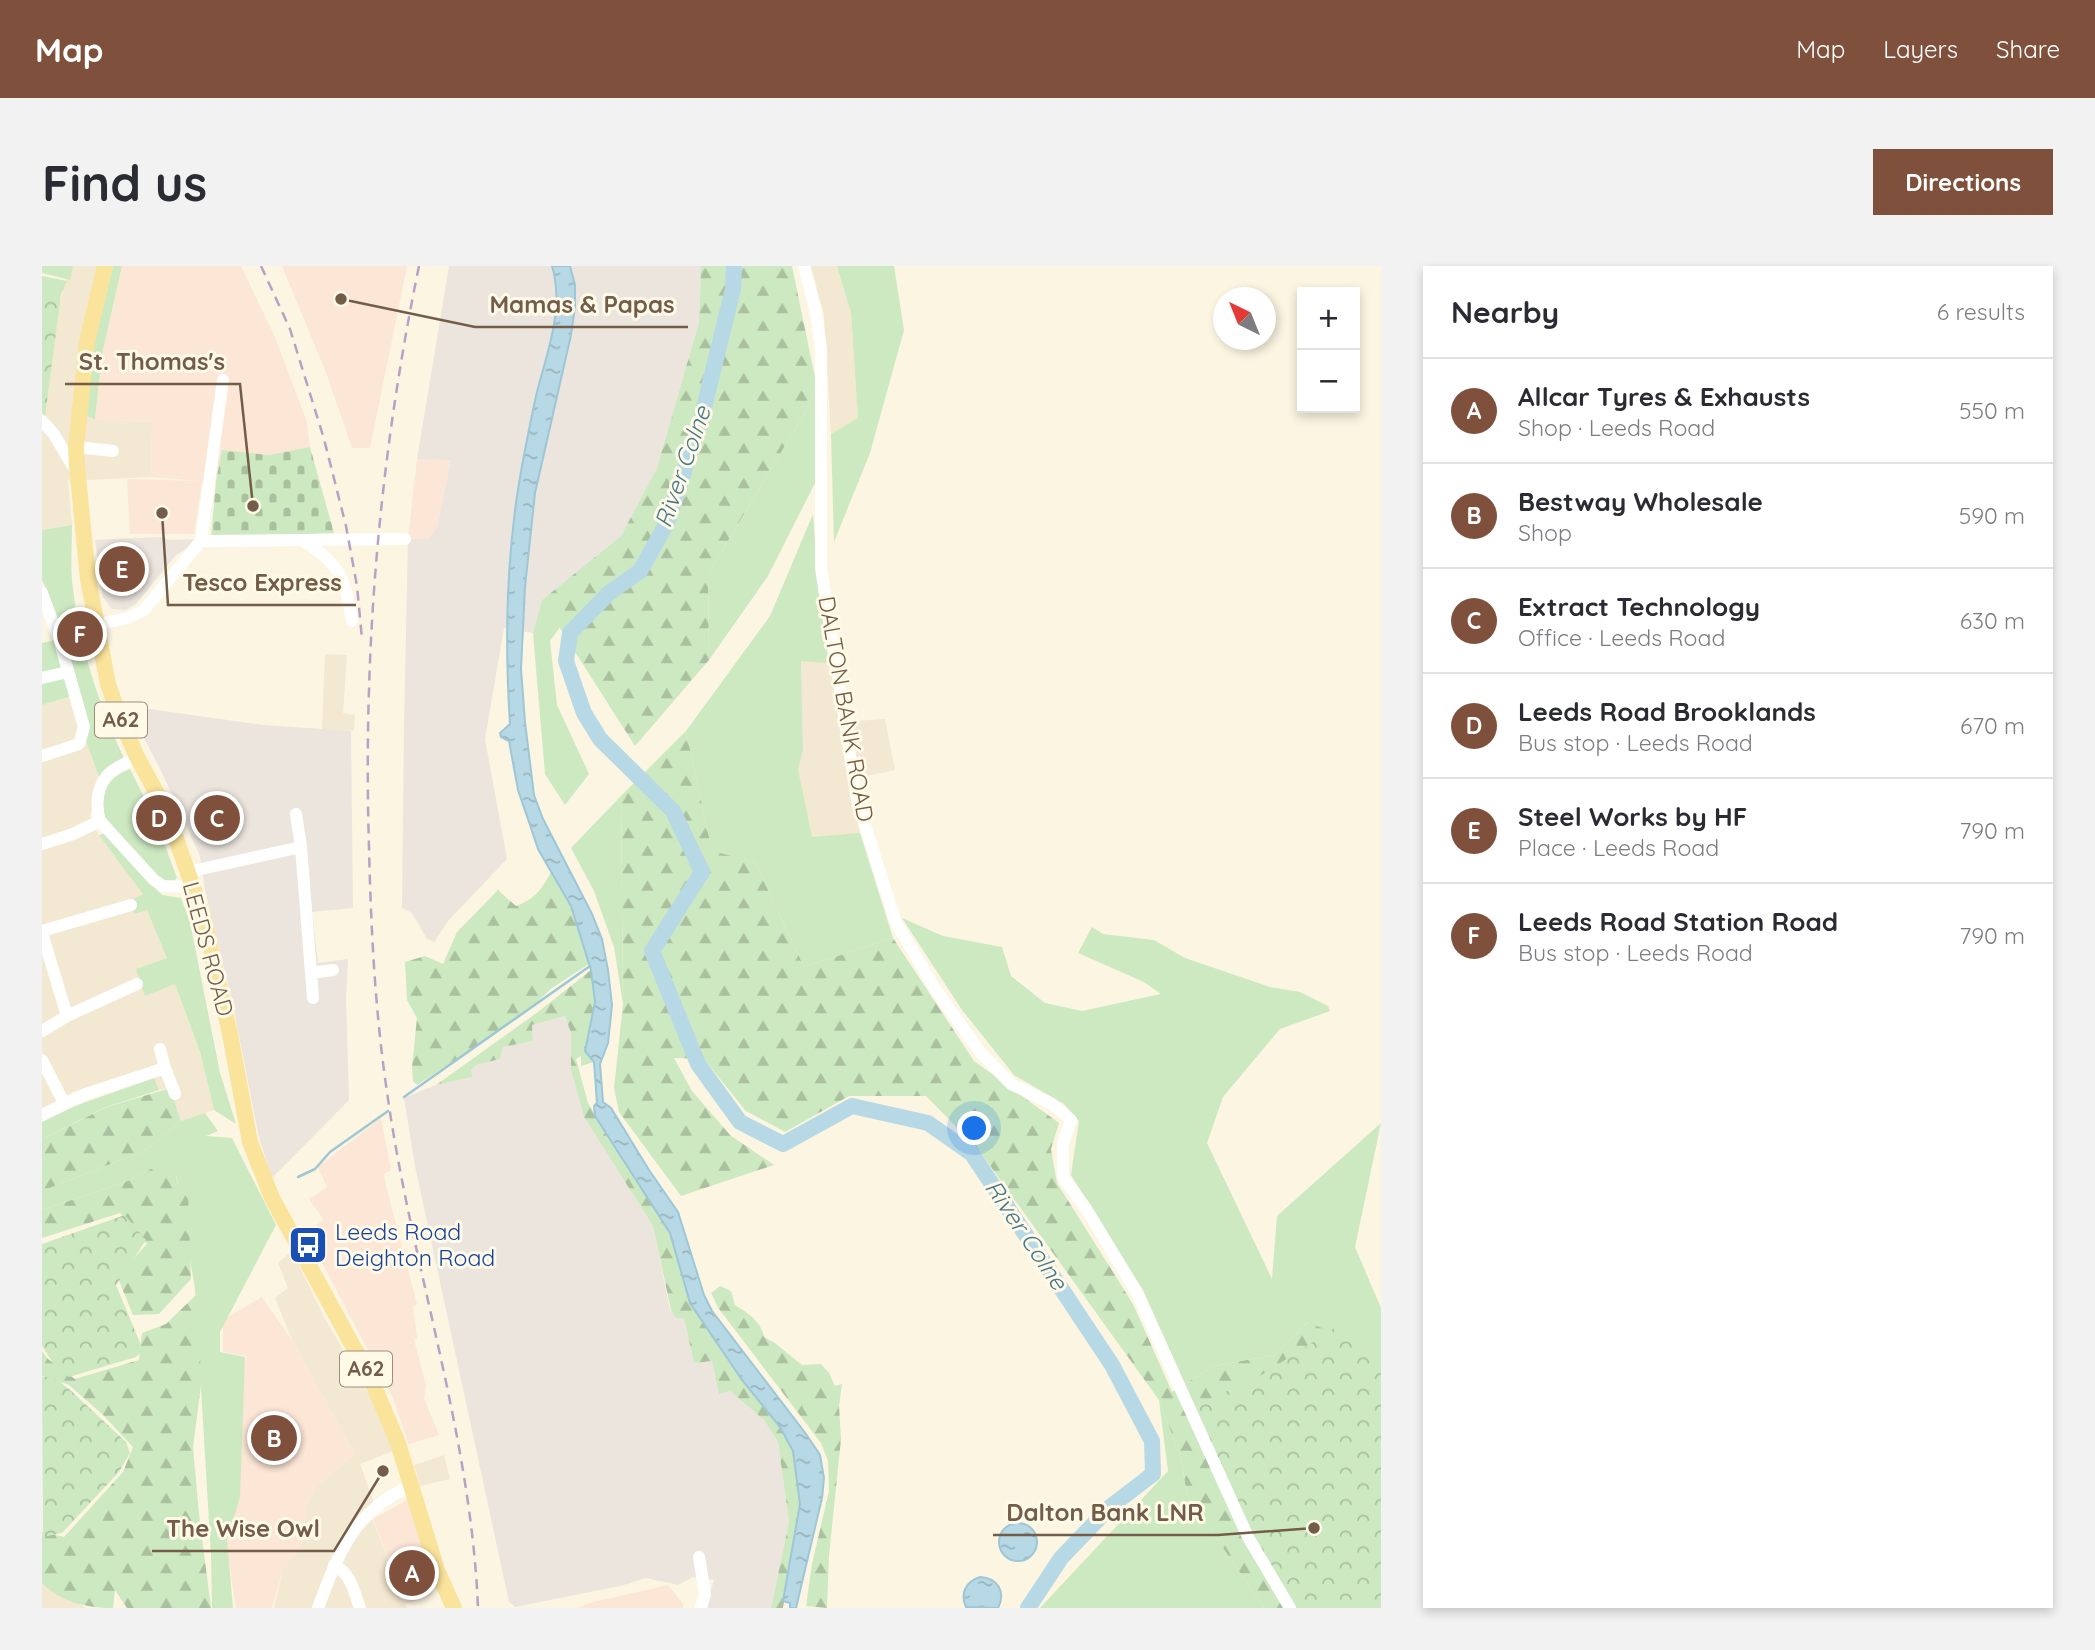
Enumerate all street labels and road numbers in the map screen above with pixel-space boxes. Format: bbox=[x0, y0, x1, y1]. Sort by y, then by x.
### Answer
street label: DALTON BANK ROAD bbox=[812, 594, 881, 824]
road number: A62 bbox=[95, 702, 147, 738]
street label: LEEDS ROAD bbox=[177, 878, 240, 1019]
road number: A62 bbox=[340, 1352, 392, 1386]

